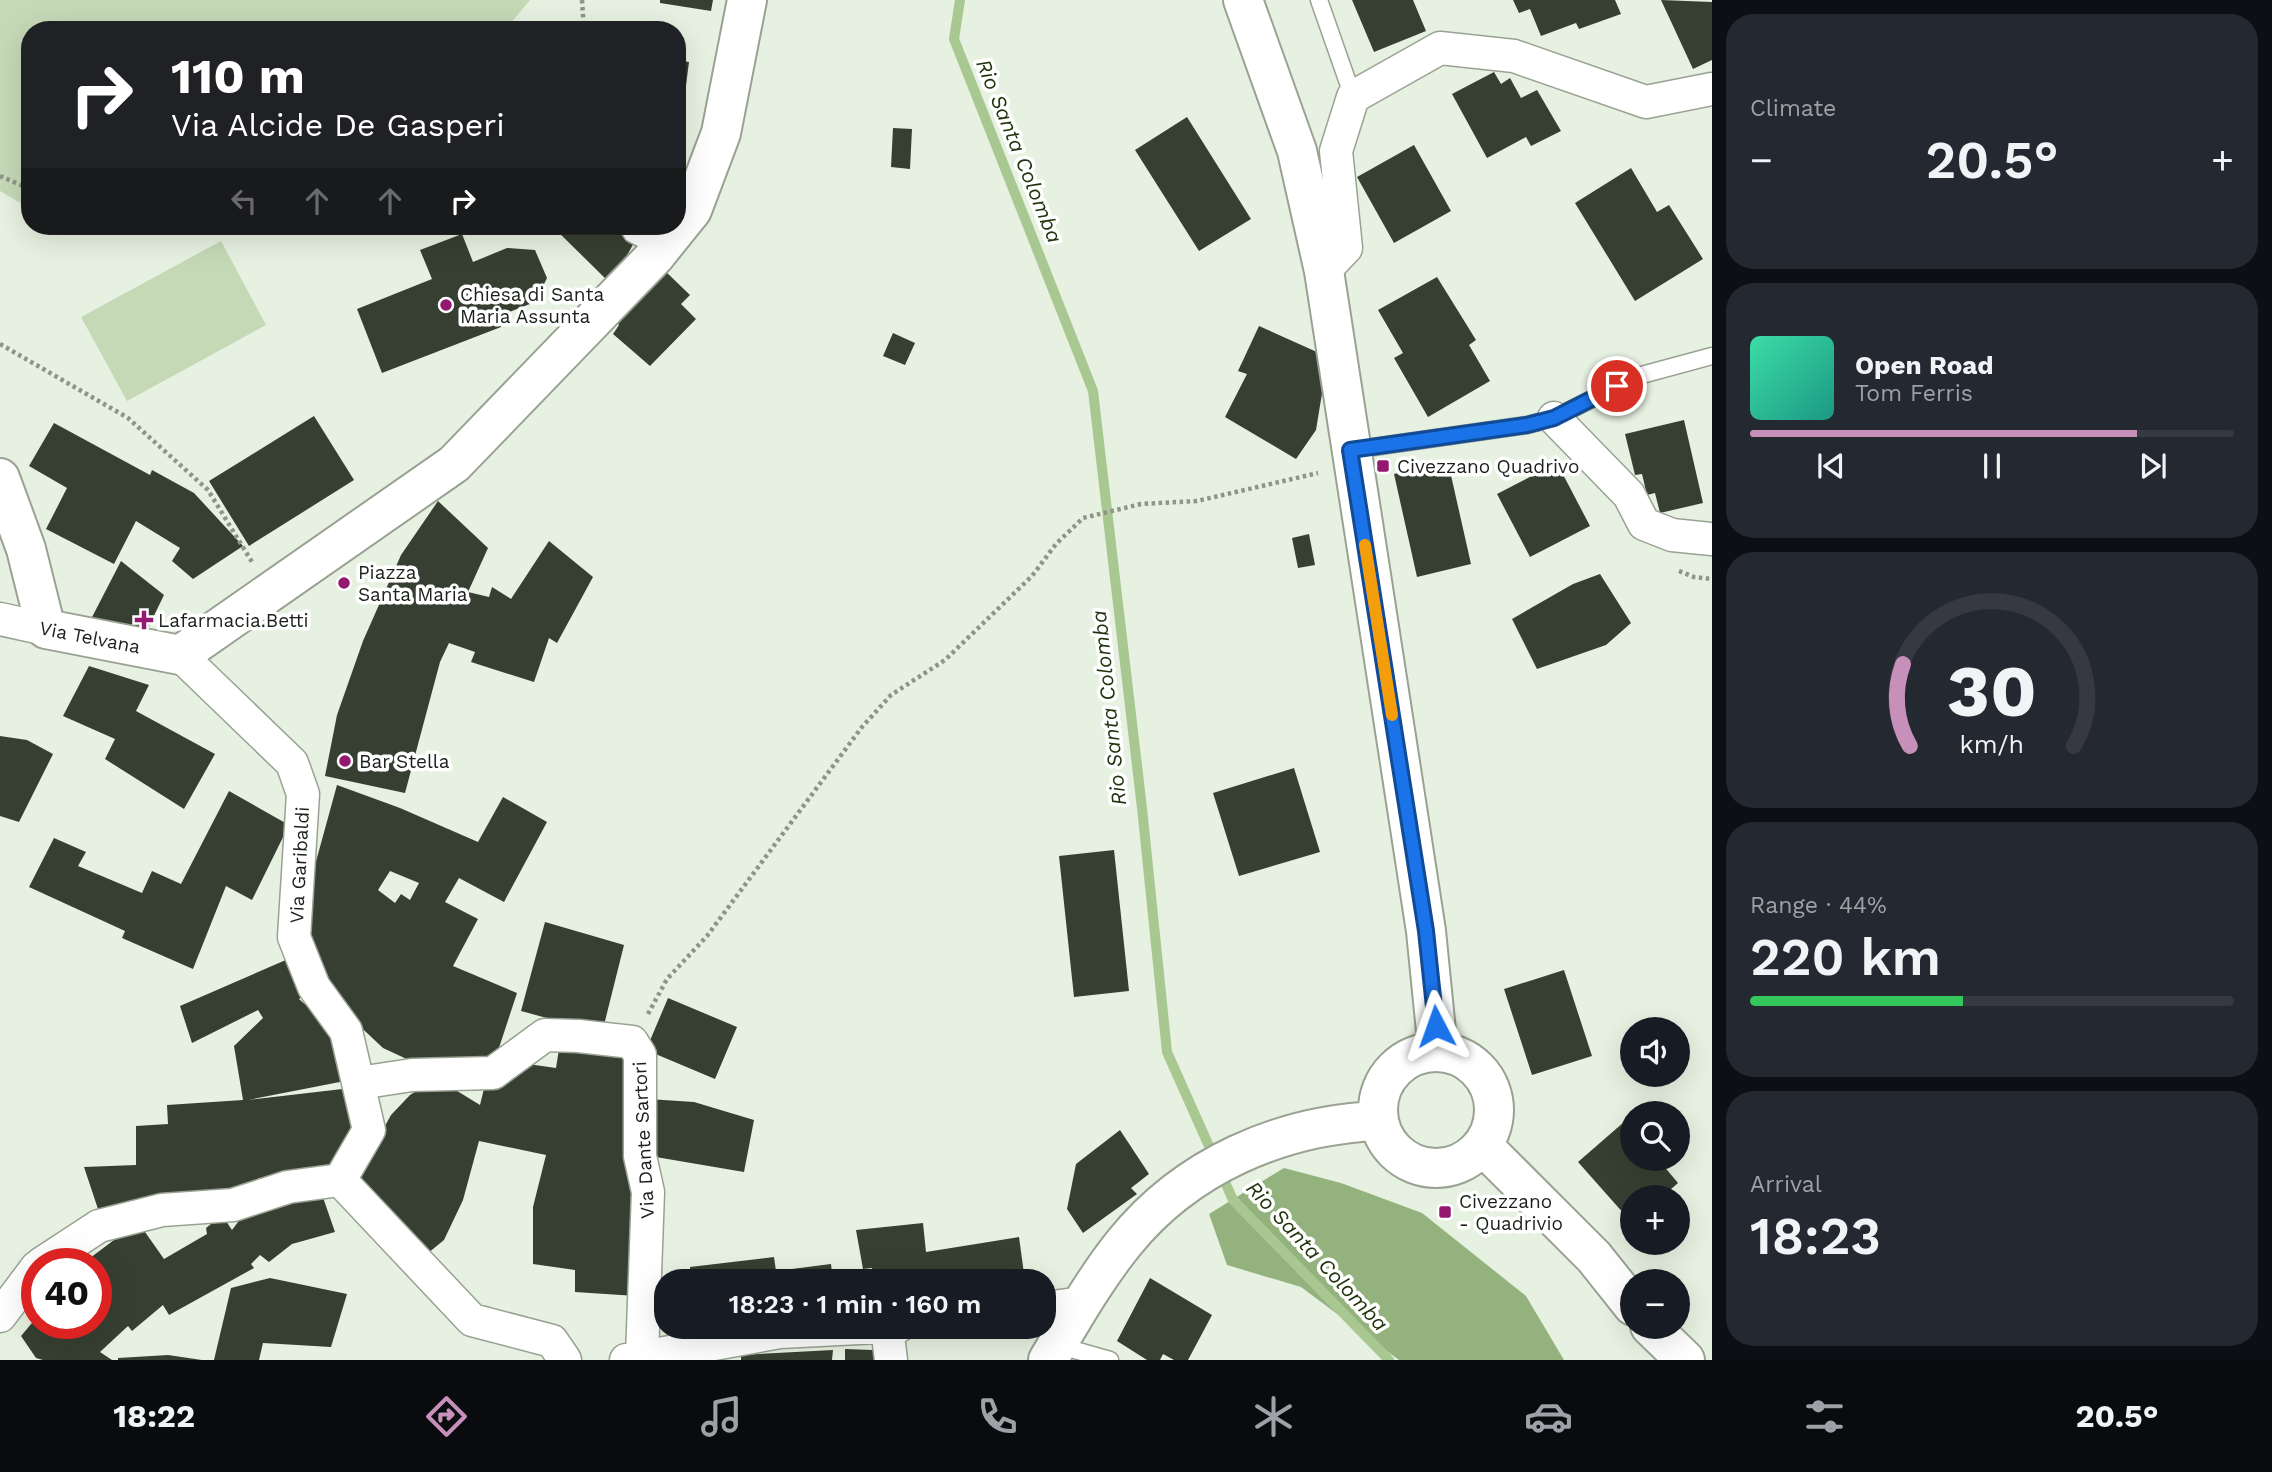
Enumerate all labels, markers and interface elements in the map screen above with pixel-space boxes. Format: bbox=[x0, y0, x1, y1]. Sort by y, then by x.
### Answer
text: 110 m bbox=[171, 47, 305, 105]
icon: right bbox=[56, 49, 147, 140]
water label: Rio Santa Colomba bbox=[971, 55, 1068, 246]
text: Climate bbox=[1750, 95, 1836, 122]
text: Via Alcide De Gasperi bbox=[171, 106, 505, 144]
text: 20.5° bbox=[1926, 130, 2058, 191]
text: − bbox=[1750, 138, 1773, 182]
text: + bbox=[2211, 138, 2234, 182]
icon: left bbox=[225, 182, 263, 220]
icon: ahead bbox=[298, 182, 336, 220]
icon: ahead bbox=[371, 182, 409, 220]
icon: right bbox=[444, 182, 482, 220]
place label: Chiesa di Santa Maria Assunta bbox=[460, 283, 604, 328]
marker: Chiesa di Santa Maria Assunta bbox=[438, 297, 454, 313]
text: Open Road bbox=[1855, 350, 1993, 380]
pin bbox=[1587, 356, 1647, 416]
icon: arrive bbox=[1598, 367, 1636, 405]
text: Tom Ferris bbox=[1855, 380, 1973, 407]
icon: previous bbox=[1812, 447, 1850, 485]
icon: pause bbox=[1973, 447, 2011, 485]
icon: next bbox=[2134, 447, 2172, 485]
place label: Civezzano Quadrivo bbox=[1397, 455, 1579, 478]
marker: Civezzano Quadrivo bbox=[1375, 458, 1391, 474]
place label: Piazza Santa Maria bbox=[358, 561, 468, 606]
marker: Piazza Santa Maria bbox=[336, 575, 352, 591]
place label: Lafarmacia.Betti bbox=[158, 609, 309, 632]
water label: Rio Santa Colomba bbox=[1086, 609, 1131, 807]
marker: Lafarmacia.Betti bbox=[136, 612, 152, 628]
street label: Via Telvana bbox=[37, 616, 143, 659]
text: 30 bbox=[1947, 648, 2037, 734]
text: km/h bbox=[1960, 730, 2024, 759]
place label: Bar Stella bbox=[359, 750, 450, 773]
marker: Bar Stella bbox=[337, 753, 353, 769]
street label: Via Garibaldi bbox=[285, 806, 314, 924]
text: Range · 44% bbox=[1750, 892, 1887, 919]
text: 220 km bbox=[1750, 927, 1941, 988]
position arrow bbox=[1399, 989, 1473, 1063]
map controls bbox=[1620, 1017, 1690, 1339]
button: sound bbox=[1620, 1017, 1690, 1087]
street label: Via Dante Sartori bbox=[628, 1061, 659, 1219]
button: search bbox=[1620, 1101, 1690, 1171]
text: Arrival bbox=[1750, 1171, 1822, 1198]
water label: Rio Santa Colomba bbox=[1241, 1175, 1393, 1336]
button: + bbox=[1620, 1185, 1690, 1255]
place label: Civezzano - Quadrivio bbox=[1459, 1190, 1563, 1235]
marker: Civezzano - Quadrivio bbox=[1437, 1204, 1453, 1220]
text: 18:23 bbox=[1750, 1206, 1881, 1267]
speed limit sign: 40 bbox=[21, 1248, 112, 1339]
button: − bbox=[1620, 1269, 1690, 1339]
text: 18:23 · 1 min · 160 m bbox=[729, 1289, 981, 1319]
icon: directions bbox=[422, 1392, 471, 1441]
icon: music bbox=[697, 1392, 746, 1441]
icon: phone bbox=[973, 1392, 1022, 1441]
icon: climate bbox=[1249, 1392, 1298, 1441]
icon: car bbox=[1524, 1392, 1573, 1441]
icon: filters bbox=[1800, 1392, 1849, 1441]
text: 18:22 bbox=[113, 1397, 195, 1435]
text: 20.5° bbox=[2075, 1397, 2159, 1435]

